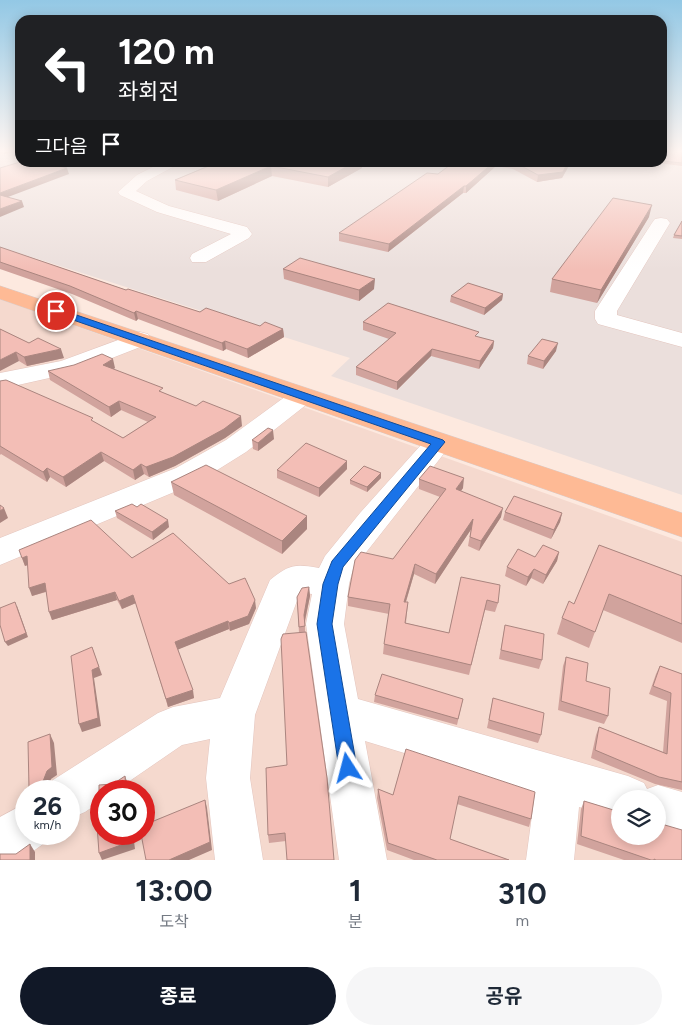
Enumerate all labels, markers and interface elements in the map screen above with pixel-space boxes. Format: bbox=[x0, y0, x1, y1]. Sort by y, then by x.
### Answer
text: 120 m bbox=[118, 31, 215, 73]
icon: left bbox=[35, 35, 100, 100]
text: 좌회전 bbox=[118, 78, 179, 105]
icon: arrive bbox=[97, 130, 125, 158]
text: 그다음 bbox=[35, 135, 87, 158]
pin bbox=[35, 290, 77, 332]
icon: arrive bbox=[42, 297, 70, 325]
position arrow bbox=[321, 741, 373, 793]
speed limit sign: 30 bbox=[90, 780, 155, 845]
map controls bbox=[611, 790, 666, 845]
button: layers bbox=[611, 790, 666, 845]
text: 26 bbox=[33, 791, 62, 821]
text: km/h bbox=[34, 818, 61, 832]
text: 13:00 bbox=[135, 872, 213, 909]
text: 1 bbox=[349, 872, 362, 909]
text: 310 bbox=[498, 875, 547, 912]
text: m bbox=[515, 911, 529, 930]
text: 도착 bbox=[159, 912, 189, 931]
text: 분 bbox=[348, 912, 363, 931]
button: 종료 bbox=[20, 967, 336, 1025]
button: 공유 bbox=[346, 967, 662, 1025]

